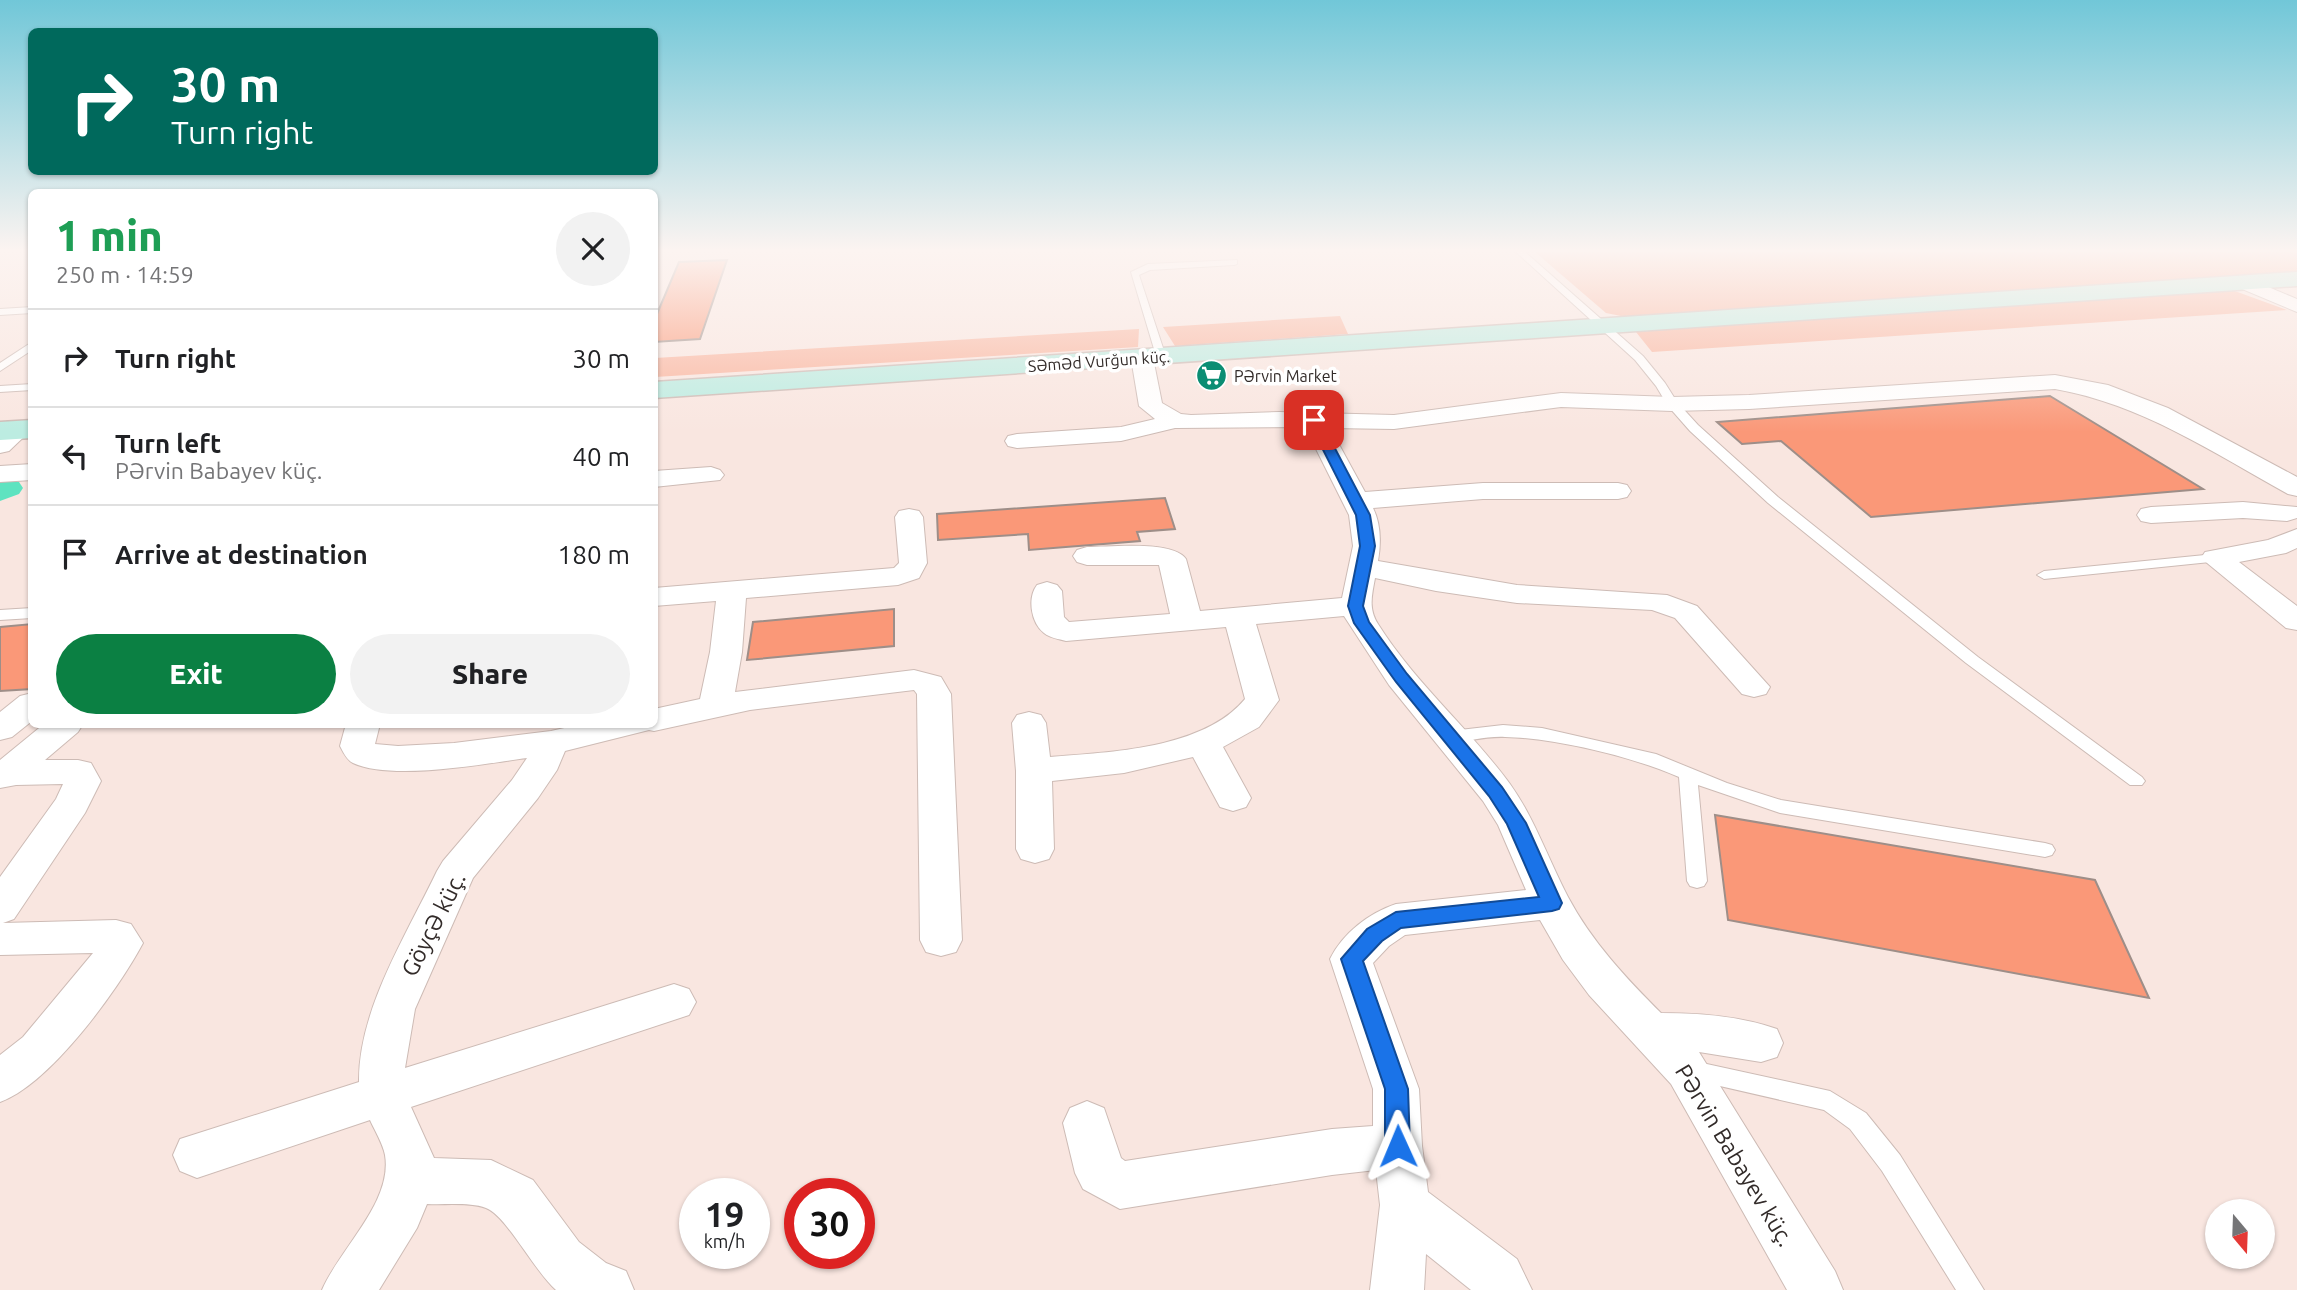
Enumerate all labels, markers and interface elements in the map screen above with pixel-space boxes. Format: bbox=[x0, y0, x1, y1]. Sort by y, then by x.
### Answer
icon: right bbox=[56, 56, 147, 147]
text: 30 m bbox=[171, 56, 280, 111]
text: Turn right bbox=[171, 114, 313, 150]
text: 1 min bbox=[56, 212, 163, 259]
button: close bbox=[556, 212, 630, 286]
text: 250 m · 14:59 bbox=[56, 262, 194, 287]
icon: right bbox=[56, 339, 94, 377]
text: Turn right bbox=[115, 344, 236, 373]
text: 30 m bbox=[572, 344, 630, 373]
street label: Səməd Vurğun küç. bbox=[1027, 347, 1171, 375]
supermarket icon: Pərvin Market bbox=[1194, 359, 1228, 393]
place label: Pərvin Market bbox=[1234, 367, 1337, 385]
pin bbox=[1284, 390, 1344, 450]
icon: arrive bbox=[1295, 401, 1333, 439]
text: Turn left bbox=[115, 429, 221, 458]
icon: left bbox=[56, 437, 94, 475]
text: 40 m bbox=[572, 442, 630, 471]
text: Pərvin Babayev küç. bbox=[115, 458, 322, 483]
icon: arrive bbox=[56, 535, 94, 573]
text: Arrive at destination bbox=[115, 540, 368, 569]
text: 180 m bbox=[558, 540, 630, 569]
button: Exit bbox=[56, 634, 336, 714]
button: Share bbox=[350, 634, 630, 714]
street label: Göyçə küç. bbox=[396, 868, 470, 980]
street label: Pərvin Babayev küç. bbox=[1671, 1060, 1799, 1250]
position arrow bbox=[1361, 1109, 1435, 1183]
speed limit sign: 30 bbox=[784, 1178, 875, 1269]
text: 19 bbox=[705, 1194, 744, 1234]
north arrow bbox=[2205, 1199, 2275, 1269]
map controls bbox=[2205, 1199, 2275, 1269]
text: km/h bbox=[704, 1231, 745, 1251]

